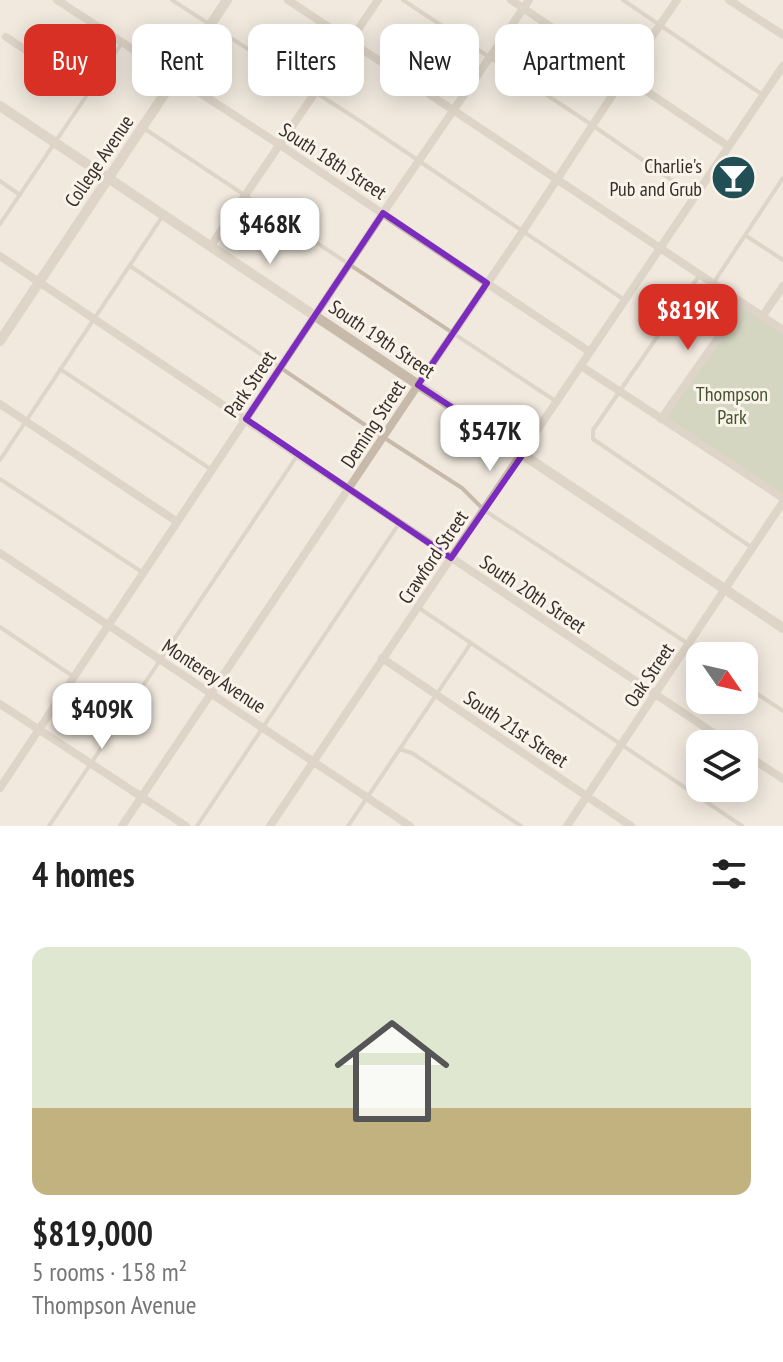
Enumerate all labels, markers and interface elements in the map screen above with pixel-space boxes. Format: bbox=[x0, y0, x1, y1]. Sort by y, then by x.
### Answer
chip: Buy bbox=[24, 24, 116, 96]
chip: Rent bbox=[132, 24, 232, 96]
chip: Filters bbox=[248, 24, 364, 96]
chip: New bbox=[380, 24, 479, 96]
chip: Apartment bbox=[495, 24, 654, 96]
street label: College Avenue bbox=[59, 110, 139, 212]
street label: South 18th Street bbox=[275, 117, 392, 205]
place label: Charlie's Pub and Grub bbox=[610, 153, 702, 202]
bar icon: Charlie's Pub and Grub bbox=[709, 153, 757, 201]
pin: $468K bbox=[214, 198, 326, 266]
text: $468K bbox=[238, 207, 302, 240]
pin: $819K bbox=[632, 284, 744, 352]
text: $819K bbox=[656, 293, 720, 326]
street label: South 19th Street bbox=[324, 294, 440, 384]
street label: Park Street bbox=[218, 345, 282, 422]
street label: Deming Street bbox=[335, 375, 411, 473]
park label: Thompson Park bbox=[696, 381, 768, 430]
pin: $547K bbox=[434, 405, 546, 473]
text: $547K bbox=[458, 414, 522, 447]
street label: Crawford Street bbox=[392, 505, 474, 609]
street label: South 20th Street bbox=[475, 549, 591, 639]
street label: Monterey Avenue bbox=[157, 633, 271, 719]
street label: Oak Street bbox=[618, 638, 680, 712]
north arrow bbox=[686, 642, 758, 714]
map controls bbox=[686, 642, 758, 802]
pin: $409K bbox=[46, 683, 158, 751]
street label: South 21st Street bbox=[459, 685, 574, 774]
text: $409K bbox=[70, 692, 134, 725]
button: layers bbox=[686, 730, 758, 802]
text: 4 homes bbox=[32, 852, 135, 896]
icon: filters bbox=[707, 852, 751, 896]
icon: home bbox=[320, 999, 464, 1143]
text: $819,000 bbox=[32, 1211, 153, 1255]
text: 5 rooms · 158 m² bbox=[32, 1255, 187, 1288]
text: Thompson Avenue bbox=[32, 1288, 197, 1321]

